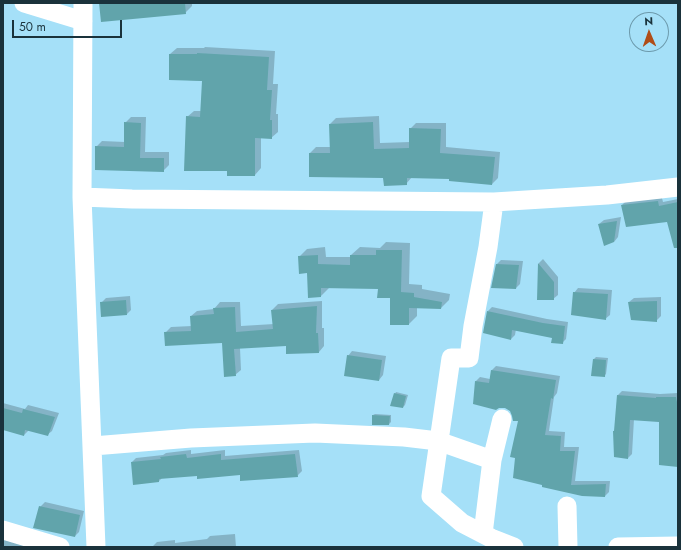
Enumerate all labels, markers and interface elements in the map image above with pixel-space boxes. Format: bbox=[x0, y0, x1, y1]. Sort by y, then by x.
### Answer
scale bar bbox=[14, 12, 124, 38]
north arrow bbox=[629, 12, 669, 52]
text: N bbox=[644, 13, 653, 29]
text: 50 m bbox=[19, 18, 46, 36]

